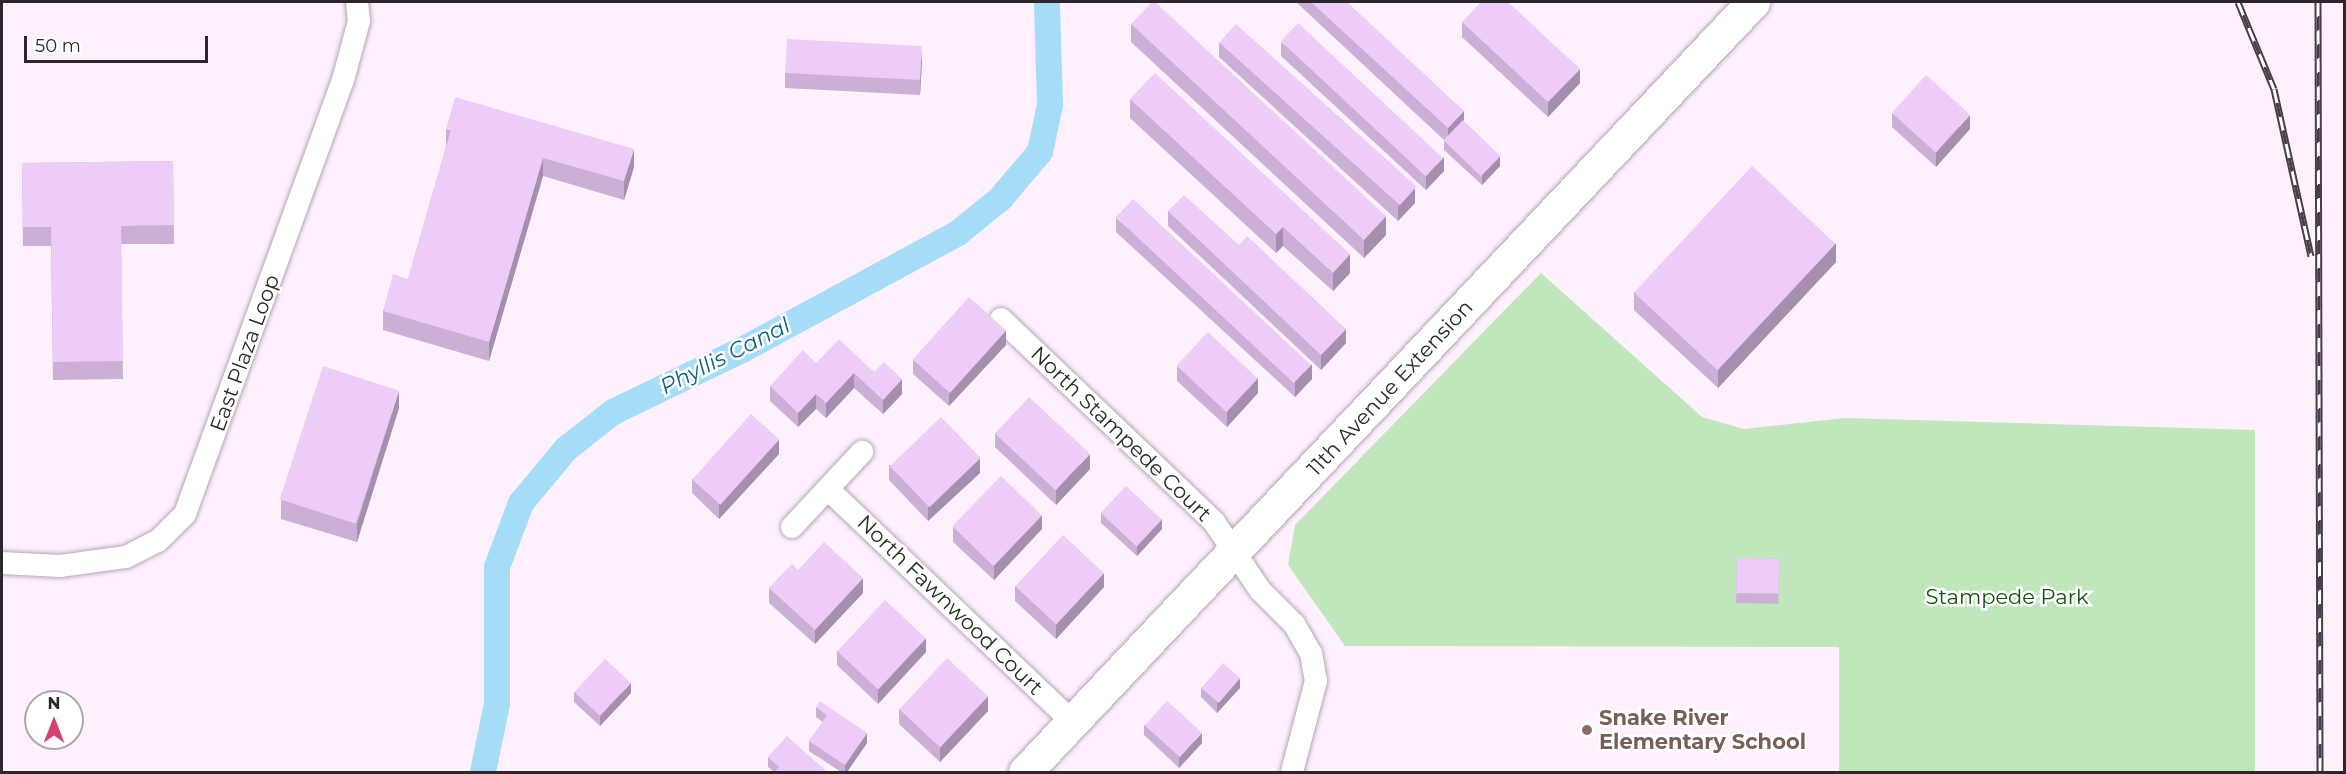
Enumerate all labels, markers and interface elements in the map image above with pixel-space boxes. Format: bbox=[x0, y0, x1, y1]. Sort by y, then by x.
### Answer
scale bar bbox=[27, 24, 212, 62]
text: 50 m bbox=[35, 35, 81, 57]
street label: East Plaza Loop bbox=[205, 271, 285, 435]
street label: 11th Avenue Extension bbox=[1302, 295, 1478, 481]
water label: Phyllis Canal bbox=[656, 312, 794, 400]
street label: North Stampede Court bbox=[1025, 341, 1217, 527]
street label: North Fawnwood Court bbox=[852, 510, 1048, 700]
park label: Stampede Park bbox=[1925, 584, 2089, 610]
north arrow bbox=[24, 690, 84, 750]
text: N bbox=[48, 694, 60, 713]
place label: Snake River Elementary School bbox=[1599, 705, 1806, 755]
marker: Snake River Elementary School bbox=[1580, 723, 1594, 737]

